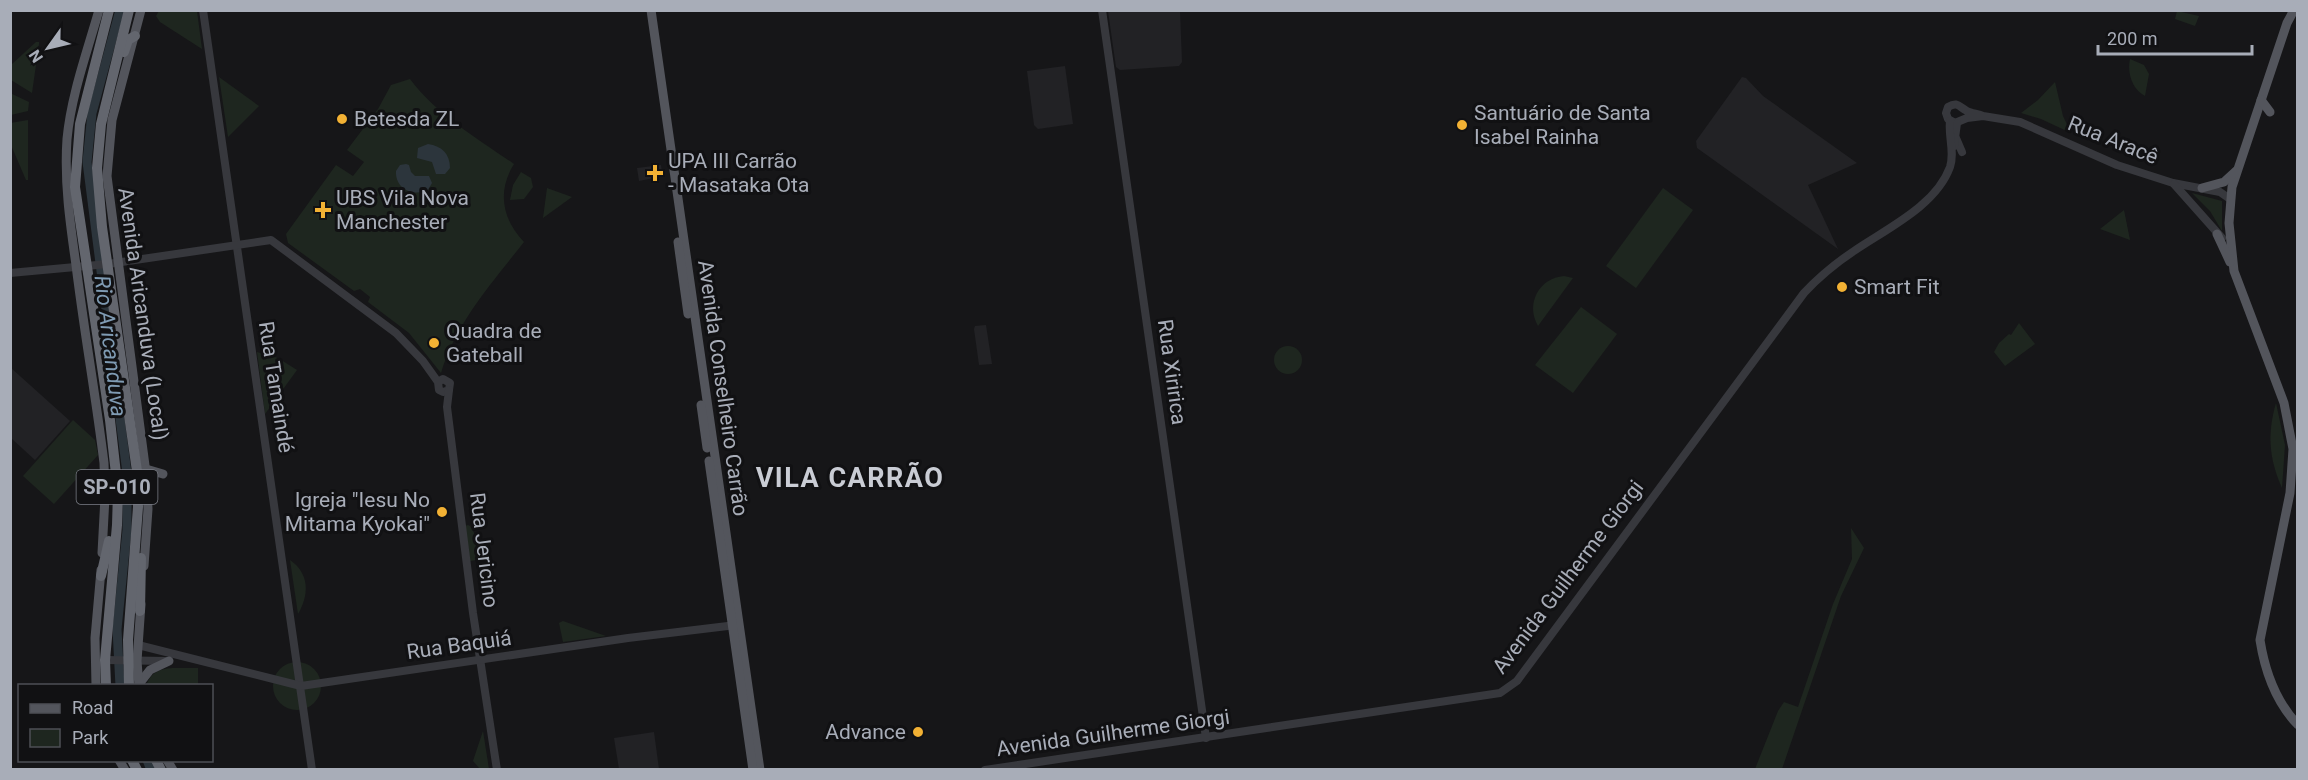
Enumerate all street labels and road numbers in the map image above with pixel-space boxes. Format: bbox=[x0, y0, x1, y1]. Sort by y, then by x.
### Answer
street label: Rua Aracê bbox=[2064, 111, 2162, 169]
street label: Avenida Aricanduva (Local) bbox=[113, 186, 173, 442]
street label: Avenida Conselheiro Carrão bbox=[693, 259, 753, 517]
street label: Rua Xiririca bbox=[1153, 318, 1191, 426]
street label: Rua Tamaindé bbox=[254, 319, 298, 455]
road number: SP-010 bbox=[76, 470, 158, 504]
street label: Avenida Guilherme Giorgi bbox=[1488, 476, 1648, 678]
street label: Rua Jericino bbox=[465, 491, 503, 609]
street label: Rua Baquiá bbox=[405, 626, 513, 664]
street label: Avenida Guilherme Giorgi bbox=[995, 705, 1231, 761]

